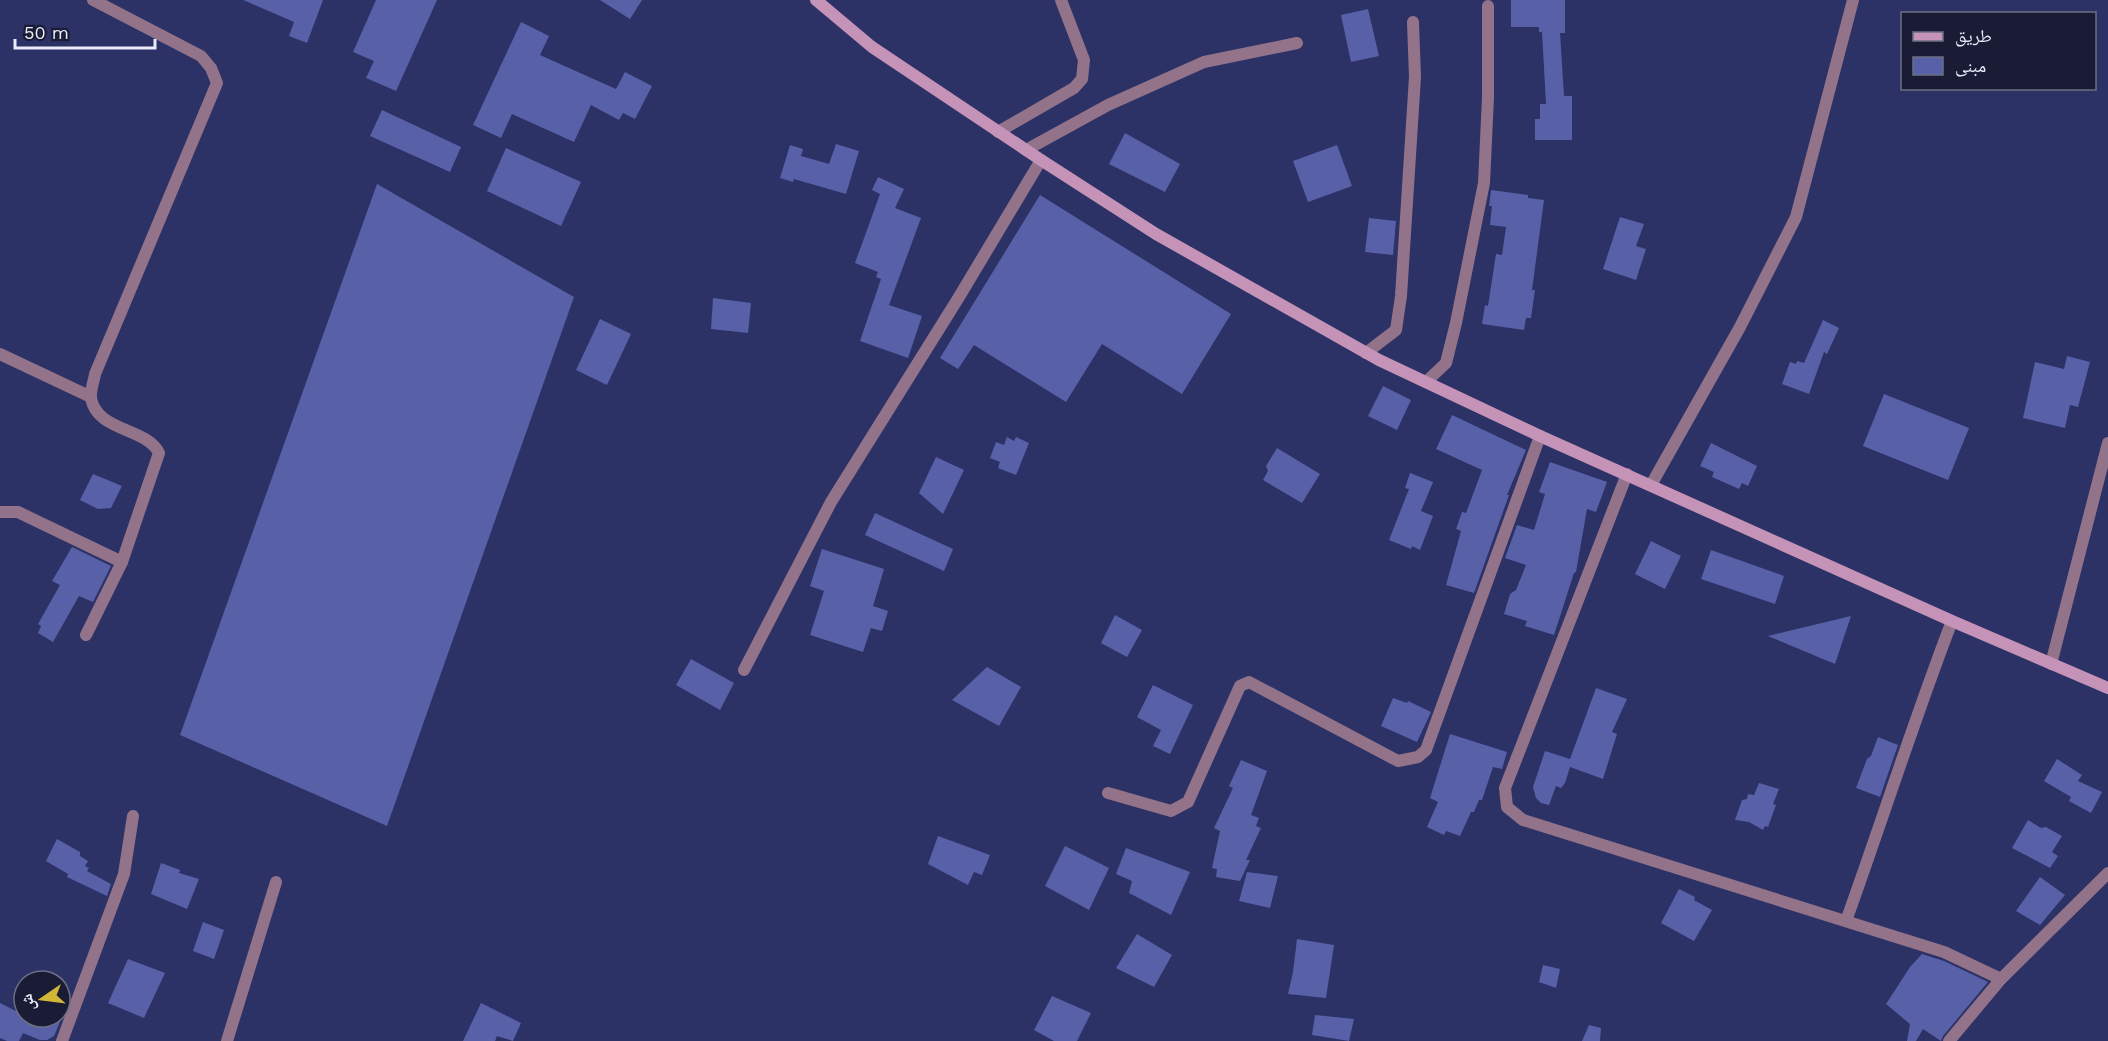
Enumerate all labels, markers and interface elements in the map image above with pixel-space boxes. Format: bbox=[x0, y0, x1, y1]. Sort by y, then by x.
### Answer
scale bar bbox=[15, 12, 154, 50]
legend bbox=[1901, 12, 2096, 90]
text: 50 m bbox=[24, 22, 69, 43]
text: طريق bbox=[1955, 25, 1992, 47]
text: مبنى bbox=[1955, 55, 1986, 77]
north arrow bbox=[12, 969, 72, 1029]
text: ش bbox=[17, 992, 39, 1013]

